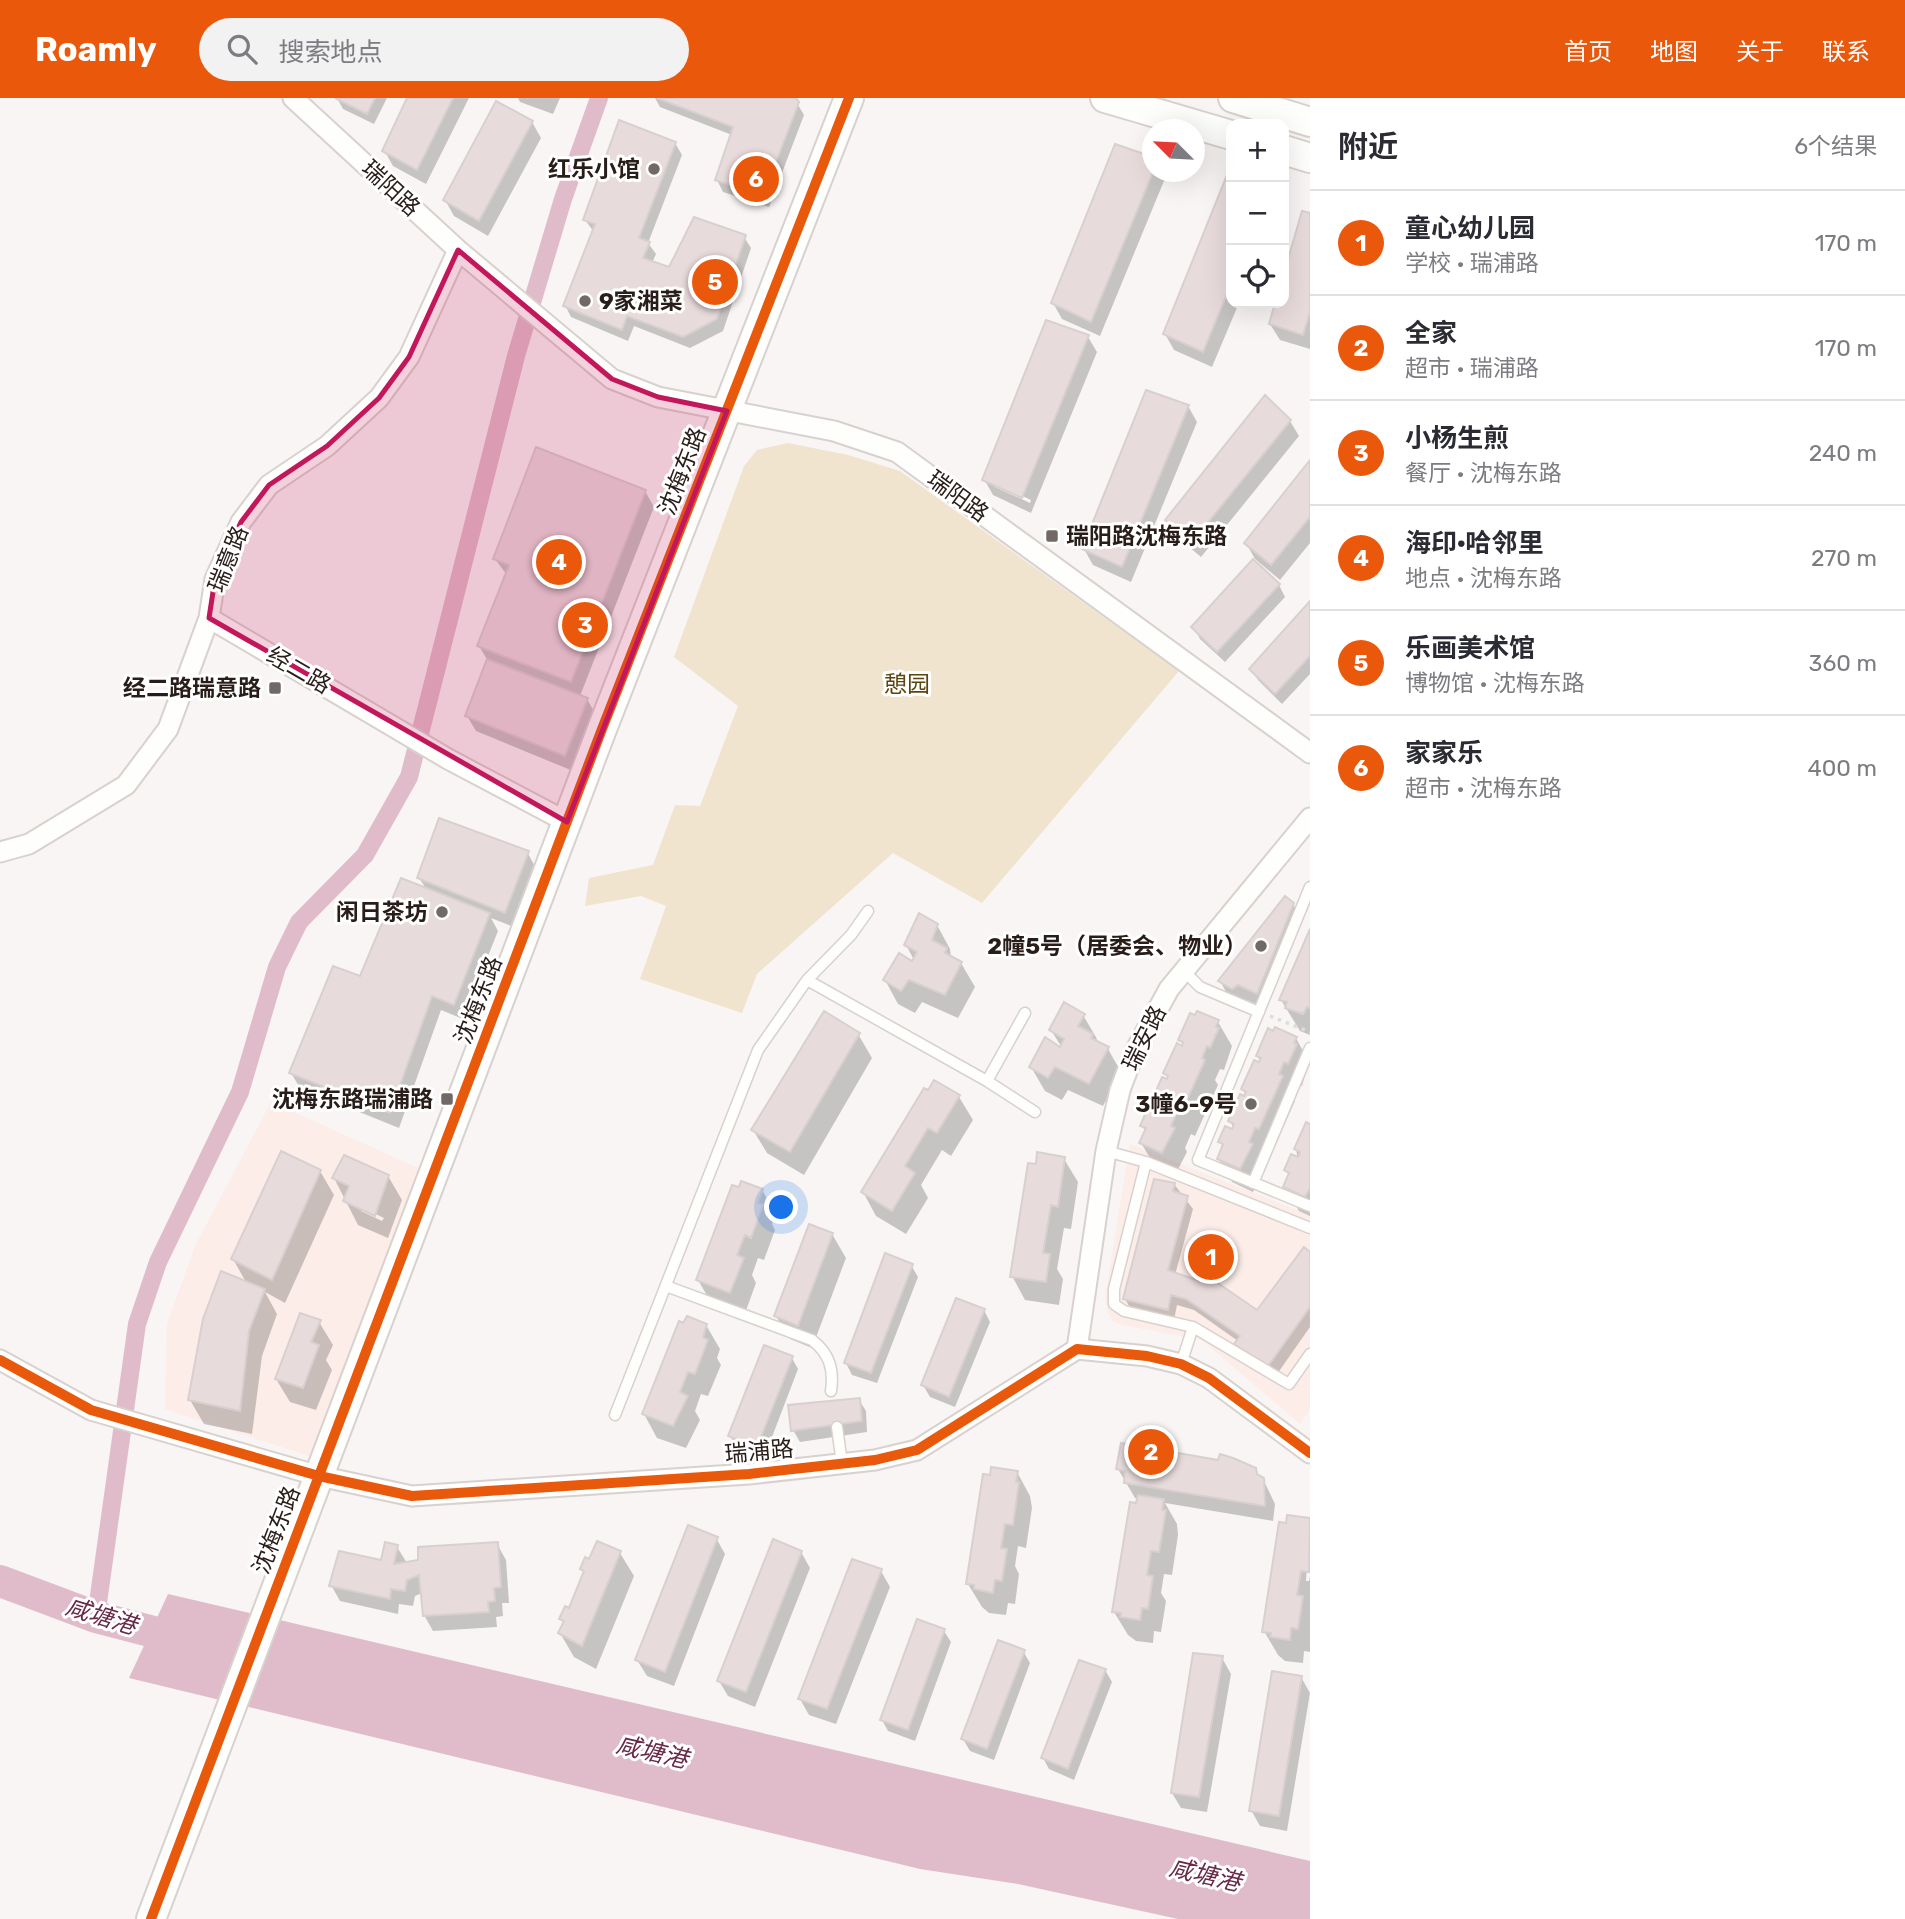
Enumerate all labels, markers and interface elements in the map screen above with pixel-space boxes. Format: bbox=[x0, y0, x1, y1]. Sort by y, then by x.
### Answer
search box bbox=[199, 18, 689, 81]
text: Roamly bbox=[35, 30, 157, 69]
icon: search bbox=[223, 30, 261, 68]
text: 搜索地点 bbox=[279, 37, 383, 68]
text: 首页 bbox=[1564, 38, 1612, 66]
text: 地图 bbox=[1650, 38, 1698, 66]
text: 关于 bbox=[1736, 38, 1784, 66]
text: 联系 bbox=[1822, 38, 1870, 66]
north arrow bbox=[1142, 119, 1205, 182]
map controls bbox=[1226, 119, 1289, 308]
button: + bbox=[1226, 119, 1289, 182]
text: 附近 bbox=[1338, 129, 1398, 165]
text: 6个结果 bbox=[1794, 132, 1877, 160]
pin: 6 bbox=[733, 153, 779, 205]
street label: 瑞阳路 bbox=[356, 154, 426, 222]
place label: 红乐小馆 bbox=[548, 155, 640, 183]
marker: 红乐小馆 bbox=[646, 161, 662, 177]
button: − bbox=[1226, 182, 1289, 245]
text: 童心幼儿园 bbox=[1405, 213, 1535, 244]
text: 1 bbox=[1355, 229, 1367, 257]
text: 170 m bbox=[1815, 229, 1877, 257]
button: locate bbox=[1226, 245, 1289, 308]
text: 学校 · 瑞浦路 bbox=[1405, 249, 1539, 277]
pin: 5 bbox=[692, 256, 738, 308]
place label: 9家湘菜 bbox=[599, 287, 683, 315]
marker: 9家湘菜 bbox=[577, 293, 593, 309]
text: 全家 bbox=[1405, 318, 1457, 349]
text: 2 bbox=[1354, 334, 1368, 362]
text: 170 m bbox=[1815, 334, 1877, 362]
text: 超市 · 瑞浦路 bbox=[1405, 354, 1539, 382]
street label: 沈梅东路 bbox=[652, 423, 712, 519]
text: 小杨生煎 bbox=[1405, 423, 1509, 454]
text: 3 bbox=[1353, 439, 1369, 467]
text: 240 m bbox=[1809, 439, 1877, 467]
text: 餐厅 · 沈梅东路 bbox=[1405, 459, 1562, 487]
street label: 瑞阳路 bbox=[922, 464, 994, 528]
street label: 瑞意路 bbox=[202, 522, 254, 596]
place label: 瑞阳路沈梅东路 bbox=[1066, 522, 1227, 550]
marker: 瑞阳路沈梅东路 bbox=[1044, 528, 1060, 544]
text: 海印·哈邻里 bbox=[1405, 528, 1544, 559]
pin: 4 bbox=[536, 536, 582, 588]
text: 4 bbox=[1353, 544, 1369, 572]
text: 270 m bbox=[1811, 544, 1877, 572]
text: 地点 · 沈梅东路 bbox=[1405, 564, 1562, 592]
pin: 3 bbox=[562, 599, 608, 651]
text: 乐画美术馆 bbox=[1405, 633, 1535, 664]
street label: 经二路 bbox=[262, 641, 336, 699]
text: 5 bbox=[1354, 649, 1368, 677]
text: 360 m bbox=[1809, 649, 1877, 677]
text: 博物馆 · 沈梅东路 bbox=[1405, 669, 1585, 697]
park label: 憩园 bbox=[884, 670, 930, 698]
place label: 经二路瑞意路 bbox=[123, 674, 261, 702]
marker: 经二路瑞意路 bbox=[267, 680, 283, 696]
text: 家家乐 bbox=[1405, 738, 1483, 769]
text: 6 bbox=[1354, 754, 1368, 782]
text: 400 m bbox=[1807, 754, 1877, 782]
text: 超市 · 沈梅东路 bbox=[1405, 774, 1562, 802]
place label: 闲日茶坊 bbox=[336, 898, 428, 926]
marker: 闲日茶坊 bbox=[434, 904, 450, 920]
place label: 2幢5号（居委会、物业） bbox=[987, 932, 1247, 960]
marker: 2幢5号（居委会、物业） bbox=[1253, 938, 1269, 954]
street label: 沈梅东路 bbox=[448, 952, 508, 1048]
street label: 瑞安路 bbox=[1116, 1001, 1172, 1075]
place label: 沈梅东路瑞浦路 bbox=[272, 1085, 433, 1113]
place label: 3幢6-9号 bbox=[1135, 1090, 1237, 1118]
marker: 沈梅东路瑞浦路 bbox=[439, 1091, 455, 1107]
marker: 3幢6-9号 bbox=[1243, 1096, 1259, 1112]
your location bbox=[764, 1190, 798, 1224]
pin: 1 bbox=[1188, 1231, 1234, 1283]
pin: 2 bbox=[1128, 1426, 1174, 1478]
street label: 瑞浦路 bbox=[723, 1434, 795, 1468]
street label: 沈梅东路 bbox=[246, 1482, 306, 1578]
water label: 咸塘港 bbox=[62, 1592, 142, 1641]
water label: 咸塘港 bbox=[614, 1730, 693, 1774]
water label: 咸塘港 bbox=[1167, 1853, 1246, 1897]

